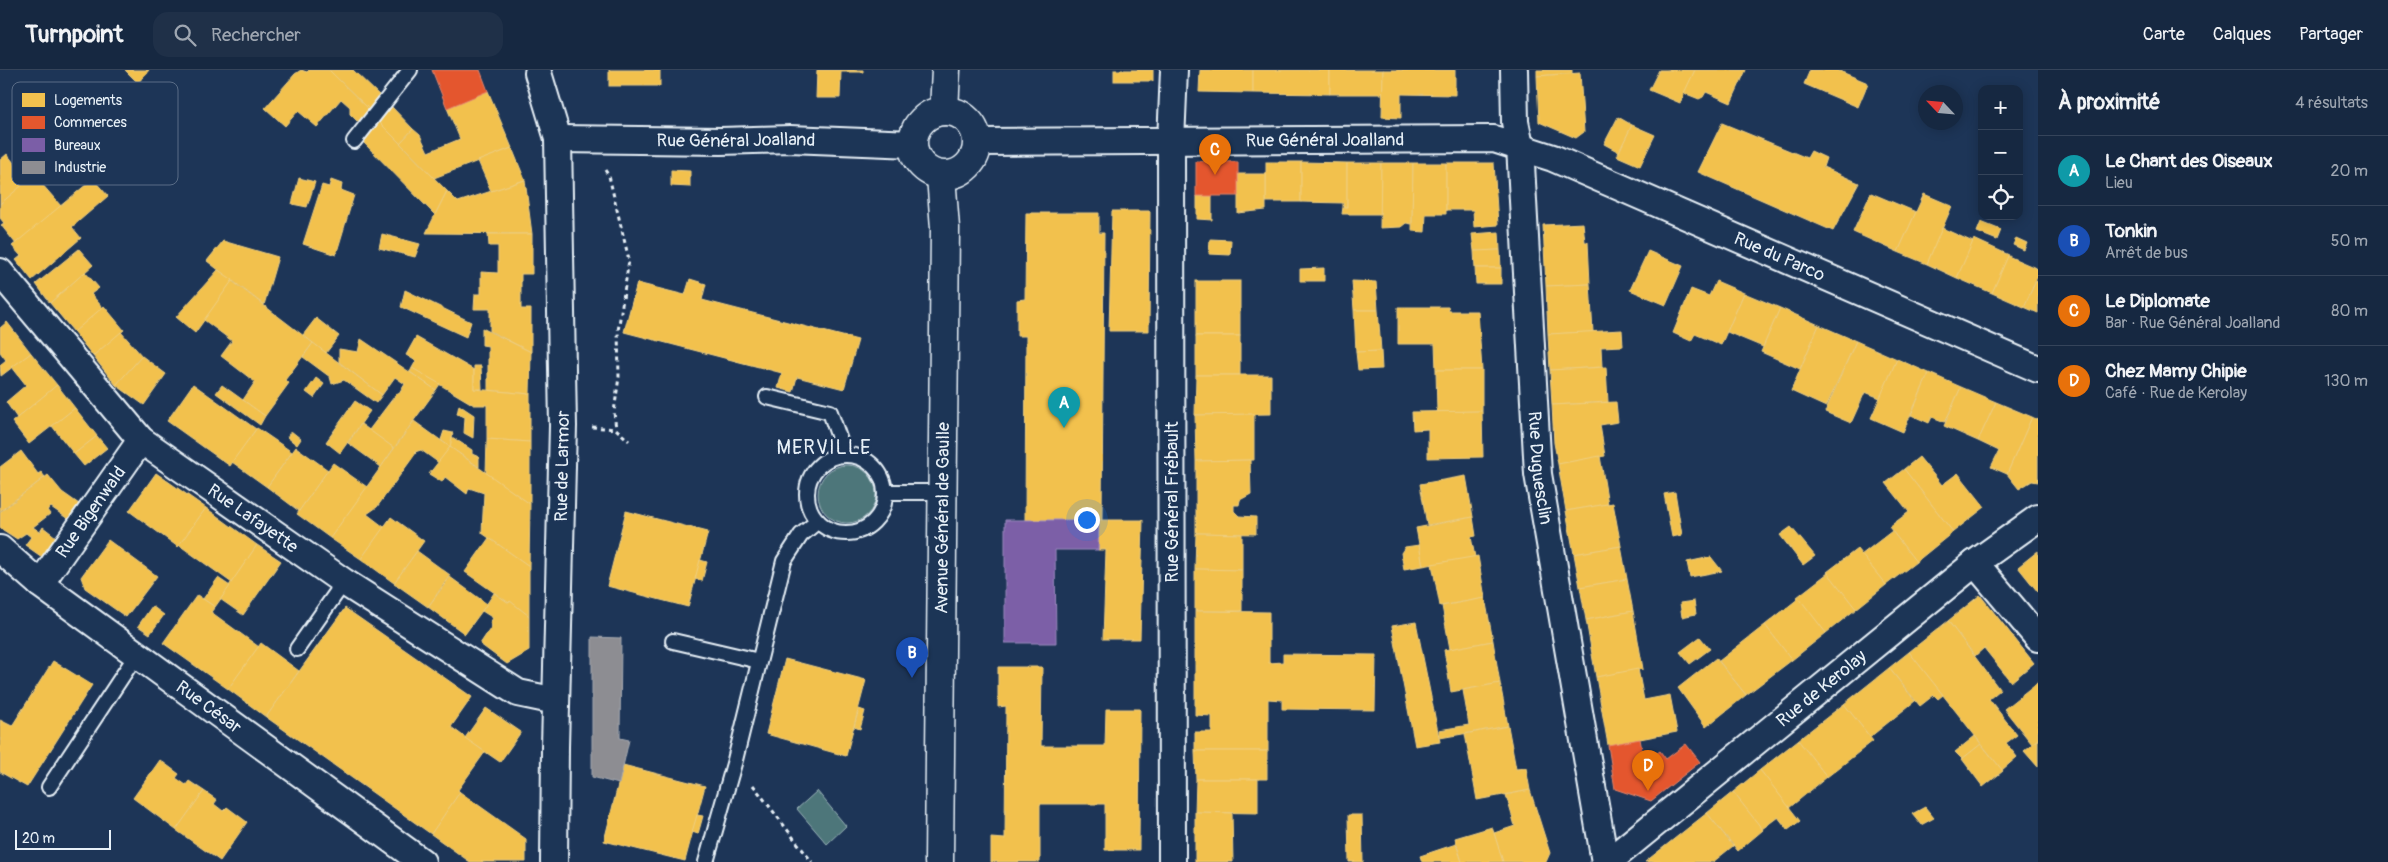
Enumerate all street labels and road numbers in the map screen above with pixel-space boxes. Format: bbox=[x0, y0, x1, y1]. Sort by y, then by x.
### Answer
street label: Rue Général Joalland bbox=[656, 128, 816, 153]
street label: Rue Général Joalland bbox=[1246, 129, 1404, 152]
street label: Rue du Parco bbox=[1730, 227, 1829, 287]
street label: Rue de Larmor bbox=[550, 410, 575, 522]
street label: Rue Duguesclin bbox=[1523, 410, 1558, 526]
street label: Rue Général Frébault bbox=[1161, 421, 1184, 582]
street label: Avenue Général de Gaulle bbox=[930, 422, 955, 614]
street label: Rue Bigenwald bbox=[51, 462, 131, 563]
street label: Rue Lafayette bbox=[203, 479, 303, 559]
street label: Rue de Kerolay bbox=[1772, 645, 1872, 732]
street label: Rue César bbox=[171, 676, 246, 739]

